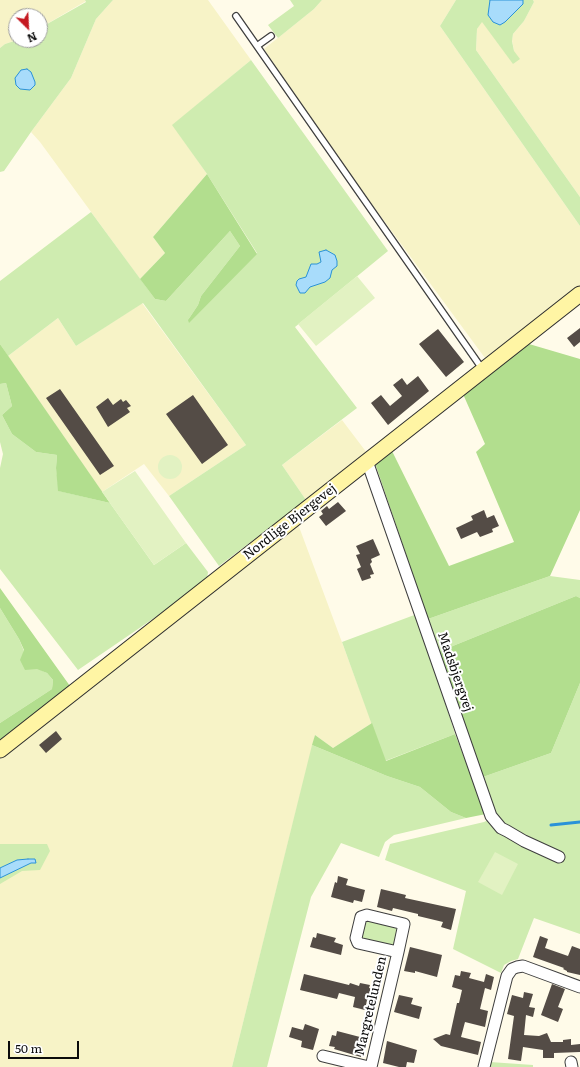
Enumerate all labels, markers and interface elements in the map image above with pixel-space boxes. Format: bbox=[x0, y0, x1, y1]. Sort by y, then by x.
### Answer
north arrow bbox=[8, 8, 48, 48]
text: N bbox=[25, 29, 40, 47]
street label: Nordlige Bjergevej bbox=[240, 481, 340, 563]
street label: Madsbjergvej bbox=[434, 630, 476, 714]
street label: Margretelunden bbox=[352, 955, 390, 1057]
scale bar bbox=[10, 1033, 81, 1059]
text: 50 m bbox=[15, 1039, 42, 1057]

